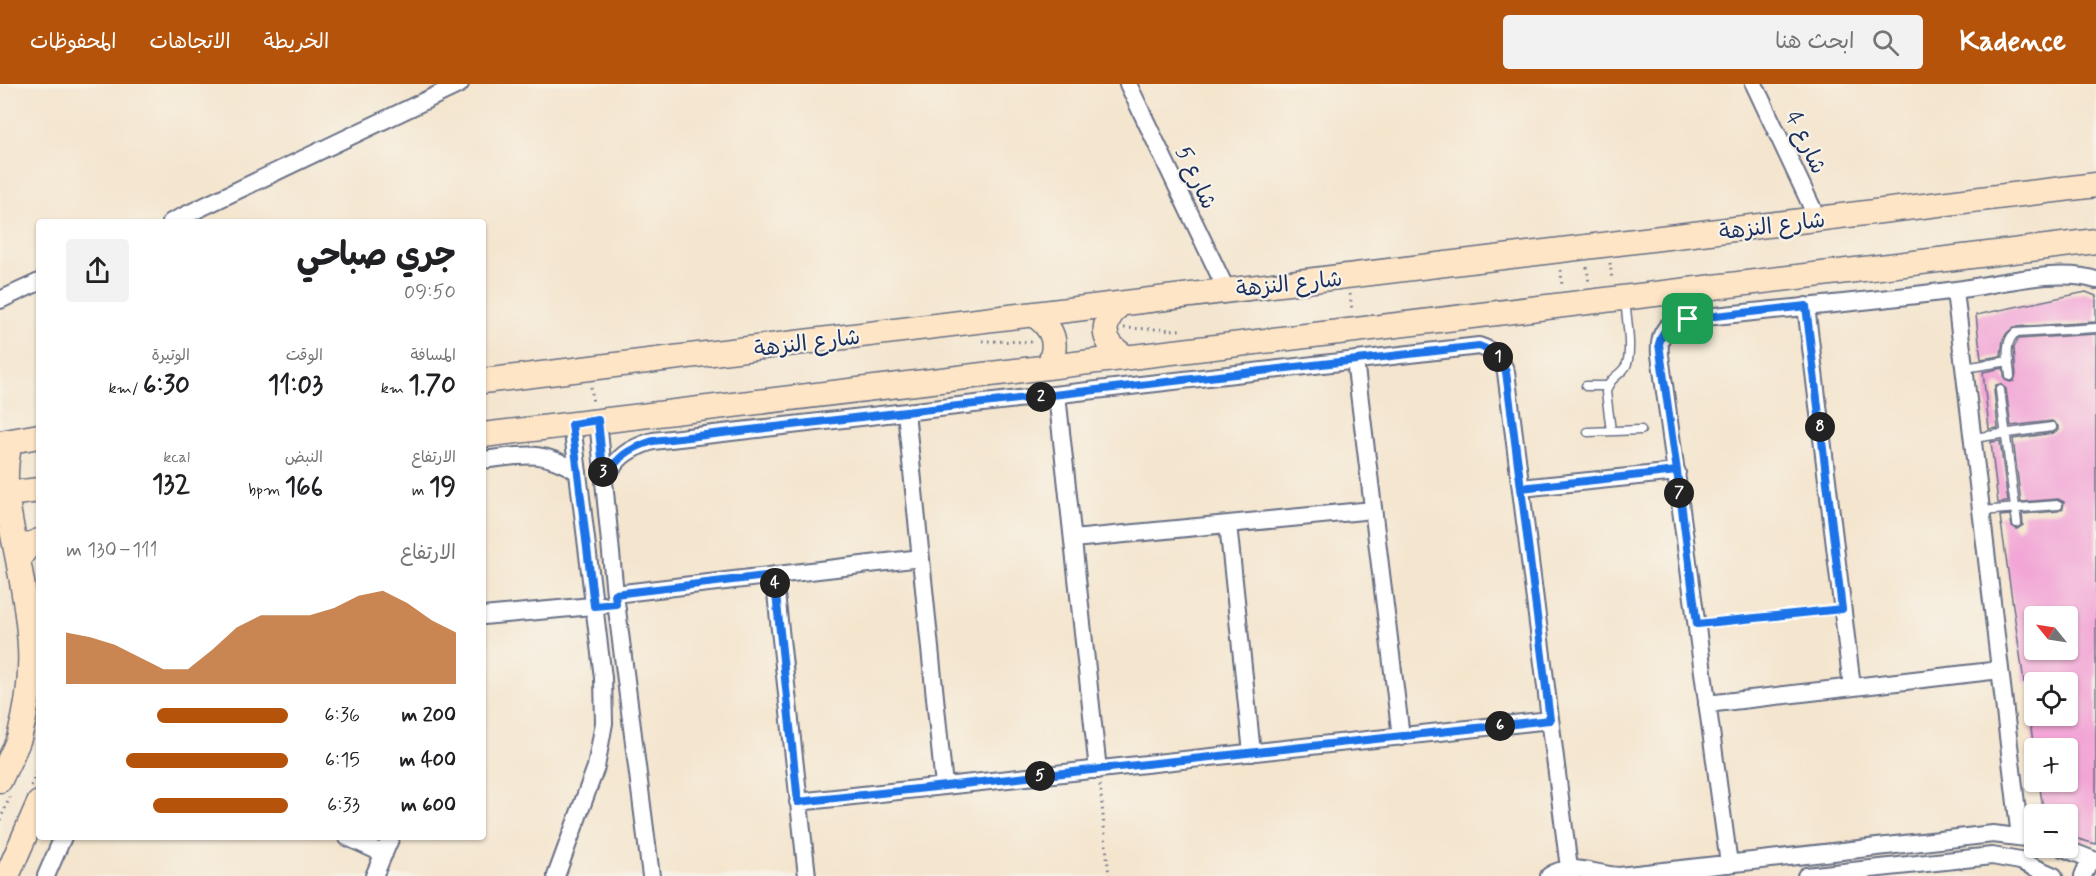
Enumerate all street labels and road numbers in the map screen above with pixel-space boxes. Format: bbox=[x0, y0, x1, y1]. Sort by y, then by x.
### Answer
street label: شارع 4 bbox=[1778, 107, 1832, 179]
street label: شارع 5 bbox=[1168, 142, 1222, 214]
street label: شارع النزهة bbox=[1718, 207, 1827, 247]
street label: شارع النزهة bbox=[1235, 265, 1344, 304]
street label: شارع النزهة bbox=[753, 324, 862, 364]

